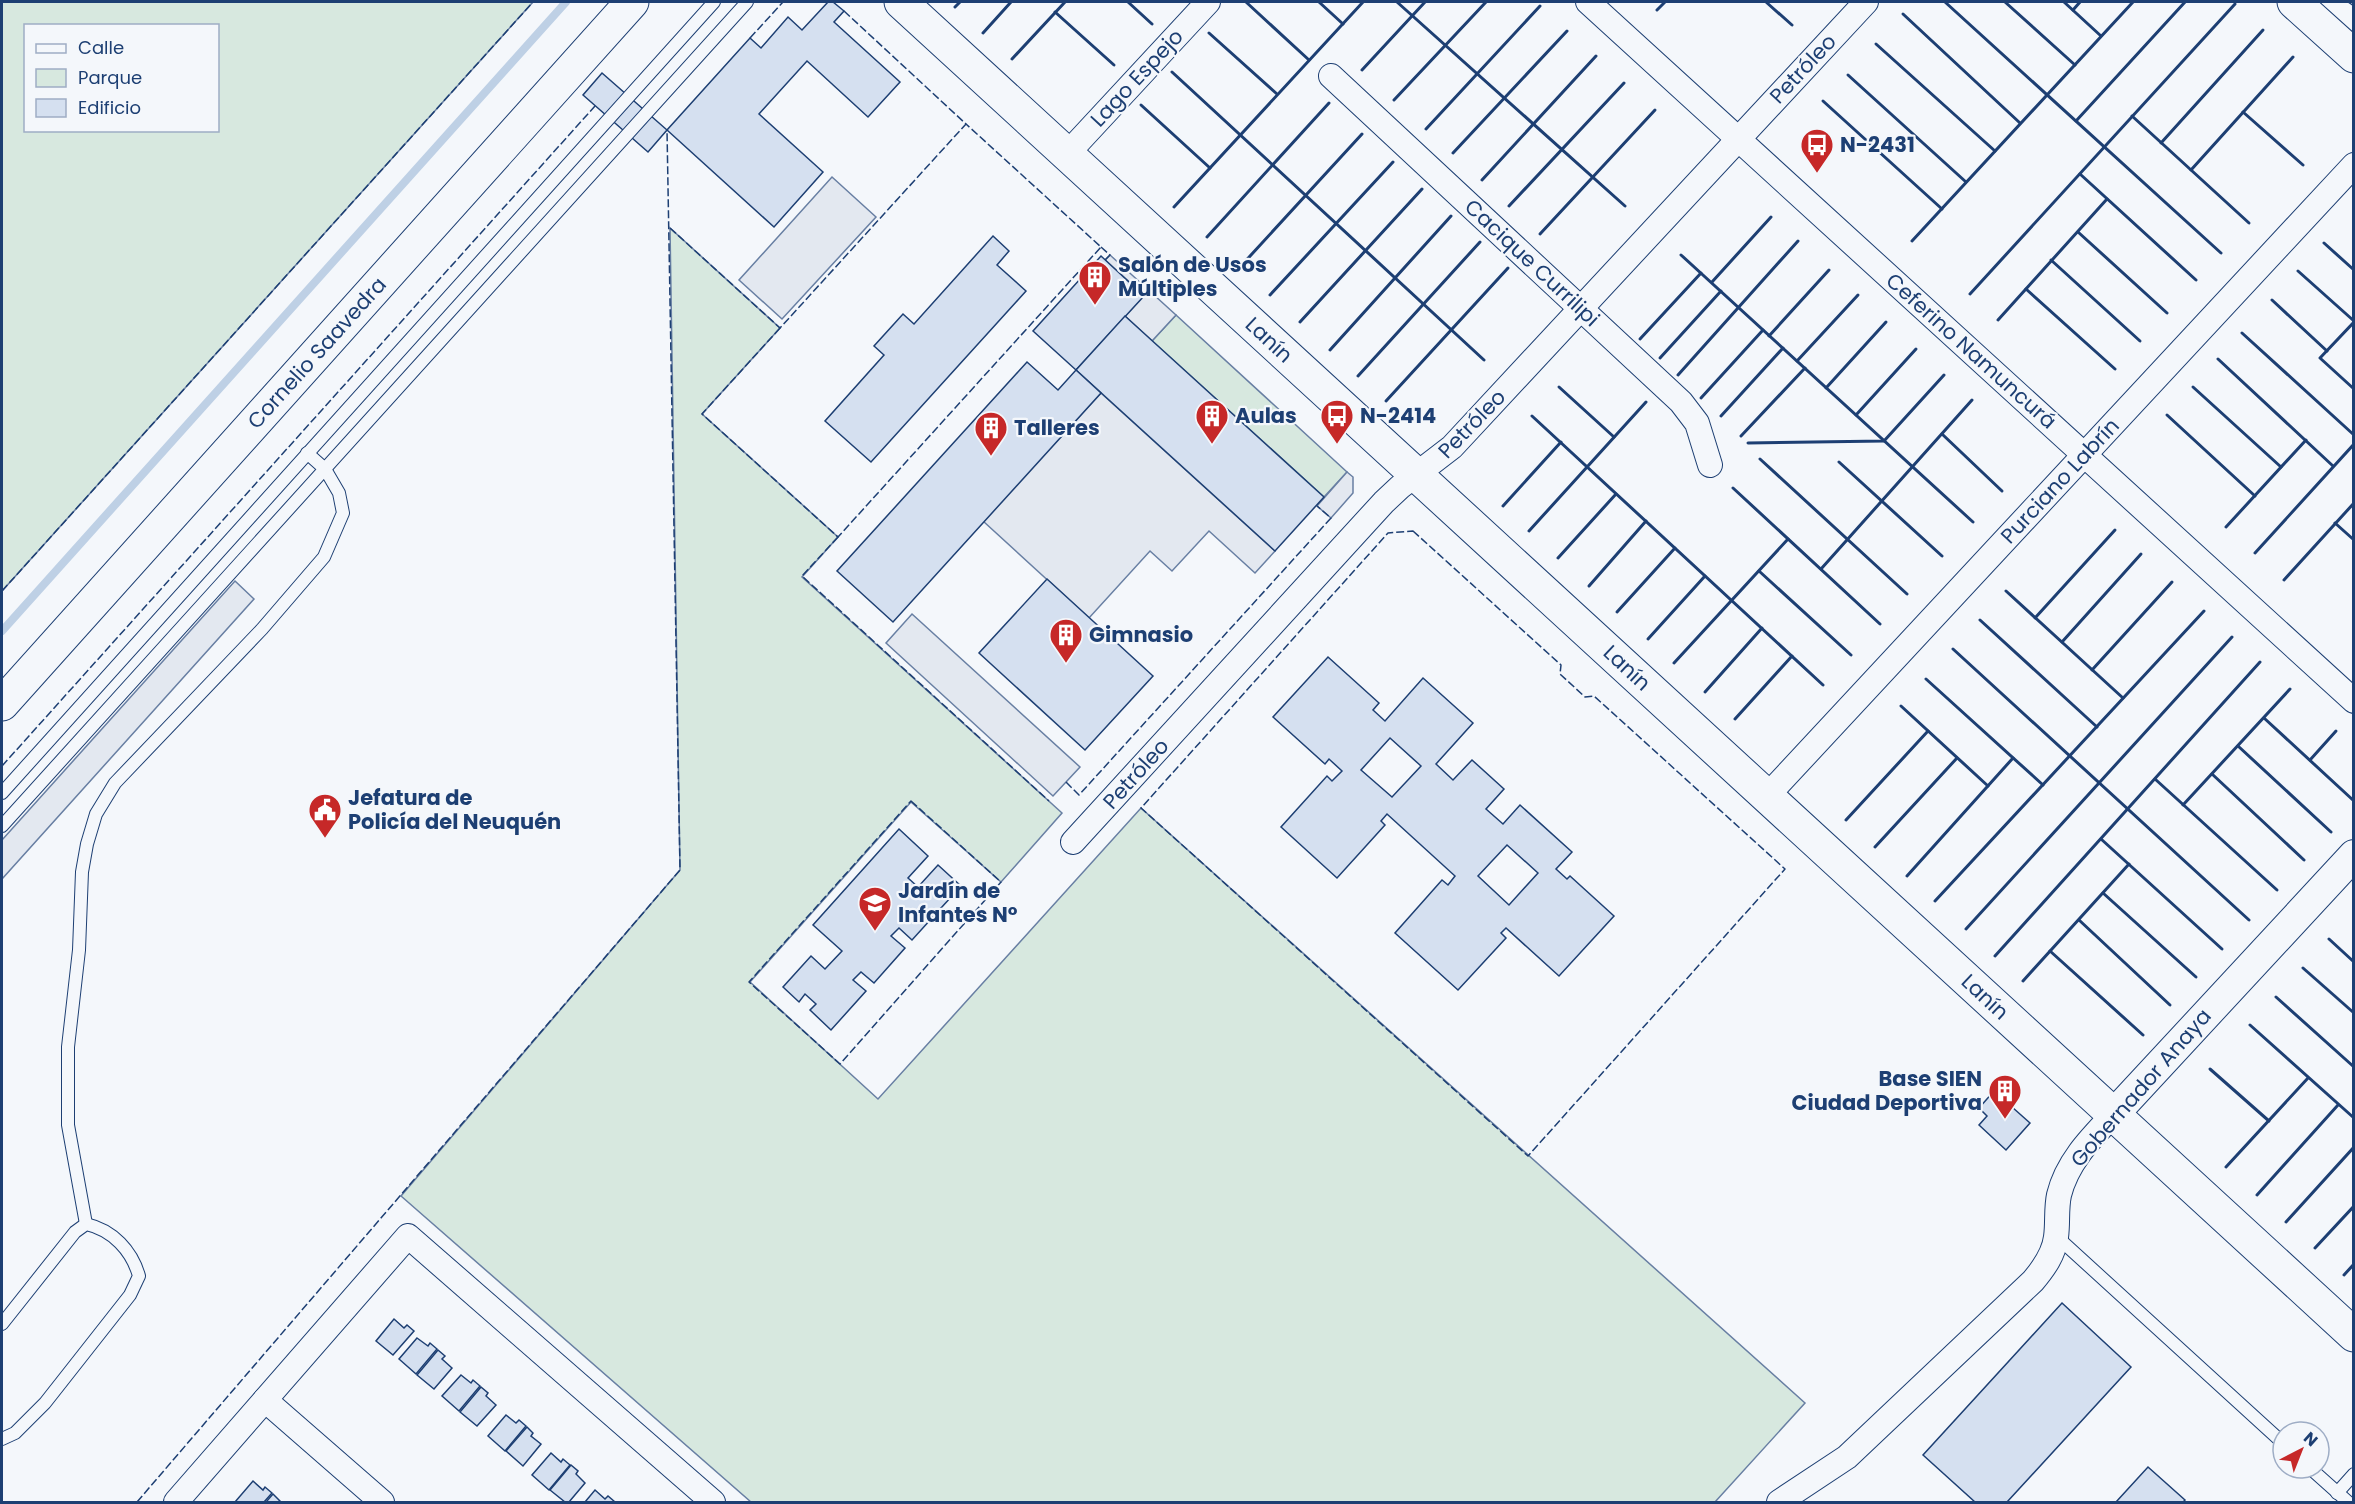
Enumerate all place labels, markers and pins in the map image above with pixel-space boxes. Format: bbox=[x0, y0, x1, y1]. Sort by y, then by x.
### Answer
bus stop icon: N-2431 bbox=[1799, 127, 1835, 174]
place label: N-2431 bbox=[1840, 130, 1915, 159]
place label: Salón de Usos Múltiples bbox=[1118, 250, 1267, 303]
building icon: Salón de Usos Múltiples bbox=[1077, 259, 1113, 306]
building icon: Aulas bbox=[1194, 398, 1230, 445]
bus stop icon: N-2414 bbox=[1319, 398, 1355, 445]
place label: Aulas bbox=[1235, 401, 1297, 430]
place label: N-2414 bbox=[1360, 401, 1436, 430]
building icon: Talleres bbox=[973, 410, 1009, 457]
place label: Talleres bbox=[1014, 413, 1100, 442]
building icon: Gimnasio bbox=[1048, 617, 1084, 664]
place label: Gimnasio bbox=[1089, 620, 1193, 649]
place label: Jefatura de Policía del Neuquén bbox=[348, 783, 561, 836]
public building icon: Jefatura de Policía del Neuquén bbox=[307, 792, 343, 839]
place label: Jardín de Infantes N° bbox=[898, 876, 1018, 929]
school or university icon: Jardín de Infantes N° bbox=[857, 885, 893, 932]
place label: Base SIEN Ciudad Deportiva bbox=[1791, 1064, 1982, 1117]
building icon: Base SIEN Ciudad Deportiva bbox=[1987, 1073, 2023, 1120]

